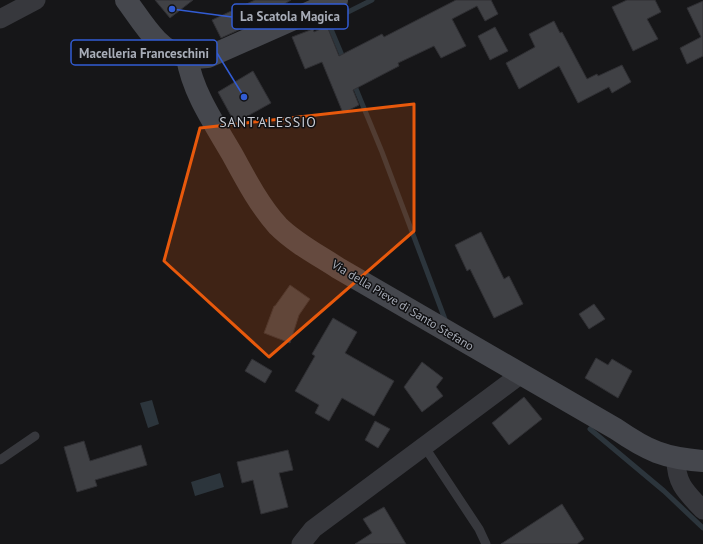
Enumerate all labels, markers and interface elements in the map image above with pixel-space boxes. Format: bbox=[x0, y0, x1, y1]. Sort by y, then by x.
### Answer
callout: La Scatola Magica bbox=[232, 4, 348, 29]
text: La Scatola Magica bbox=[240, 8, 340, 25]
callout: Macelleria Franceschini bbox=[71, 40, 217, 65]
text: Macelleria Franceschini bbox=[79, 45, 209, 62]
district label: SANT'ALESSIO bbox=[219, 113, 317, 131]
street label: Via della Pieve di Santo Stefano bbox=[328, 256, 477, 353]

